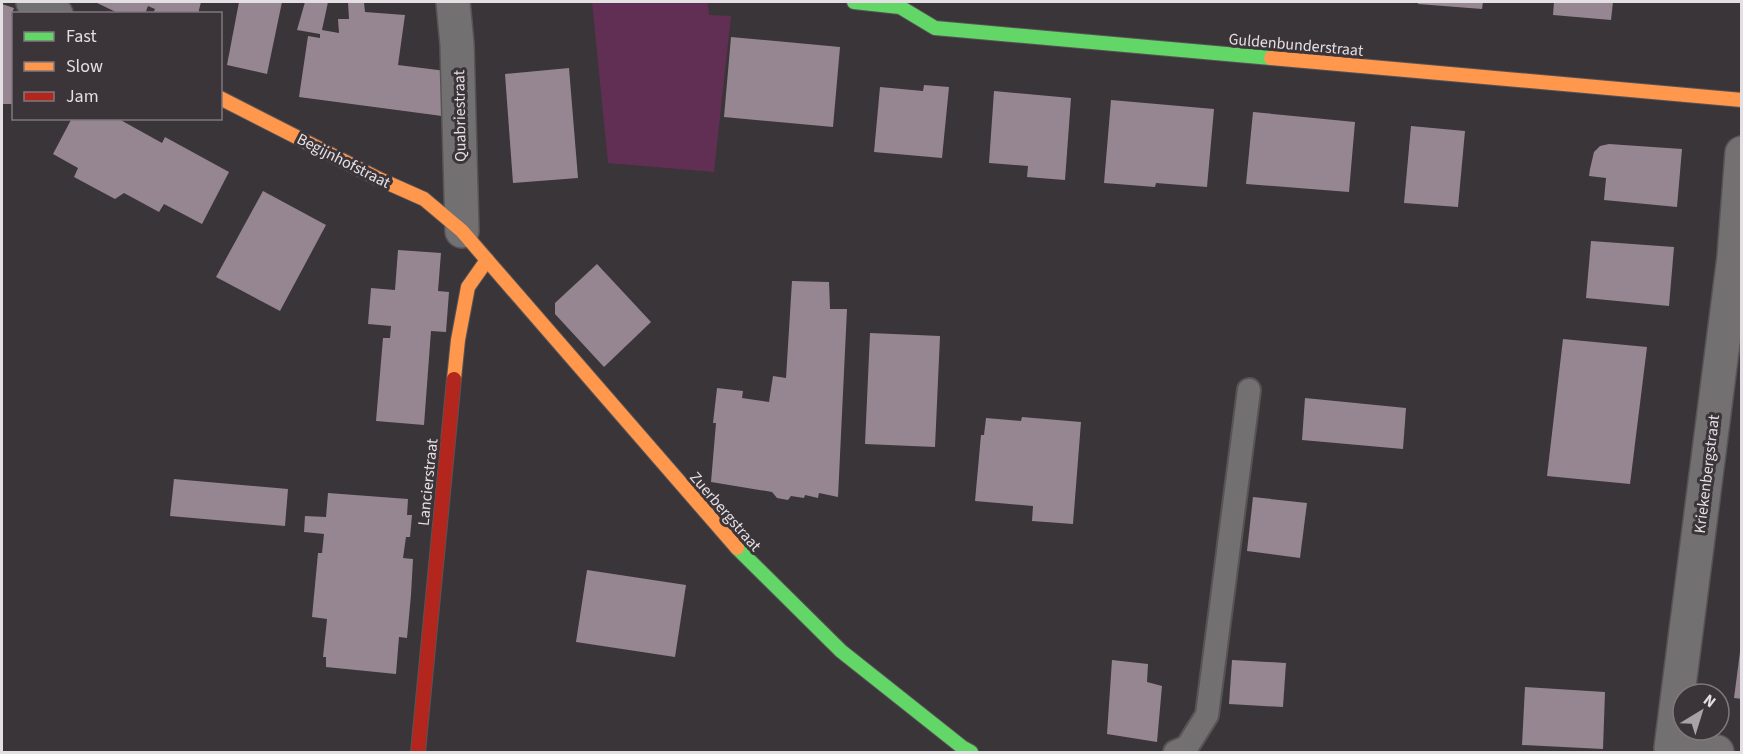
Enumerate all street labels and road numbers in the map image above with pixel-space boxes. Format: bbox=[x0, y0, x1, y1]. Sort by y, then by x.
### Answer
street label: Guldenbunderstraat bbox=[1228, 28, 1365, 62]
street label: Quabriestraat bbox=[448, 69, 472, 162]
street label: Begijnhofstraat bbox=[293, 128, 395, 194]
street label: Kriekenbergstraat bbox=[1689, 413, 1725, 535]
street label: Lancierstraat bbox=[412, 437, 444, 527]
street label: Zuerbergstraat bbox=[684, 467, 766, 557]

